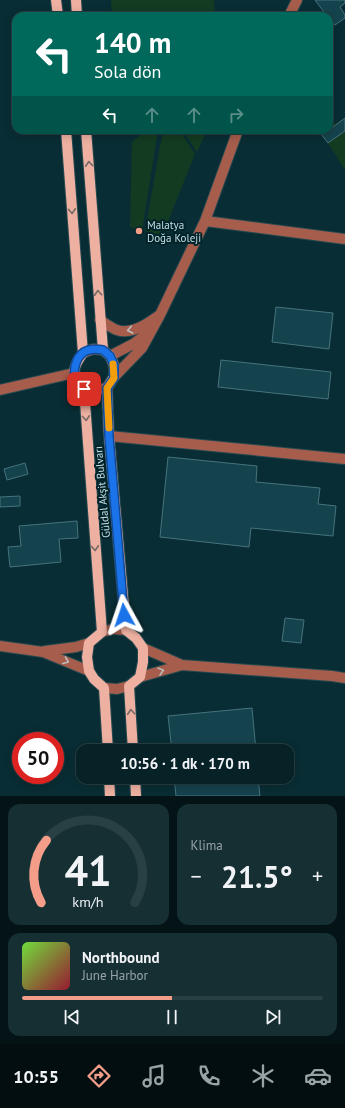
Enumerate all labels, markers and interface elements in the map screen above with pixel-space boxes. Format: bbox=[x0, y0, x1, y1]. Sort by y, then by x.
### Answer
text: 140 m bbox=[94, 24, 171, 61]
icon: left bbox=[28, 28, 80, 80]
text: Sola dön bbox=[94, 60, 161, 83]
icon: left bbox=[99, 104, 121, 126]
icon: ahead bbox=[141, 104, 163, 126]
icon: ahead bbox=[183, 104, 205, 126]
icon: right bbox=[225, 104, 247, 126]
one-way arrow bbox=[84, 161, 93, 167]
one-way arrow bbox=[68, 208, 77, 214]
place label: Malatya Doğa Koleji bbox=[147, 218, 201, 245]
marker: Malatya Doğa Koleji bbox=[134, 226, 144, 236]
one-way arrow bbox=[94, 290, 103, 296]
one-way arrow bbox=[127, 325, 134, 333]
pin bbox=[67, 372, 101, 406]
icon: arrive bbox=[73, 378, 95, 400]
one-way arrow bbox=[82, 415, 91, 421]
street label: Güldal Akşit Bulvarı bbox=[91, 446, 113, 538]
one-way arrow bbox=[91, 545, 100, 551]
position arrow bbox=[103, 594, 145, 636]
one-way arrow bbox=[62, 657, 69, 665]
one-way arrow bbox=[157, 667, 164, 676]
one-way arrow bbox=[127, 709, 136, 715]
speed limit sign: 50 bbox=[12, 732, 64, 784]
text: 10:56 · 1 dk · 170 m bbox=[120, 754, 250, 773]
text: Klima bbox=[191, 837, 223, 854]
text: 41 bbox=[65, 843, 112, 896]
text: 21.5° bbox=[221, 857, 293, 896]
text: − bbox=[191, 862, 202, 890]
text: + bbox=[312, 862, 323, 890]
text: km/h bbox=[73, 891, 104, 910]
text: Northbound bbox=[82, 948, 159, 967]
text: June Harbor bbox=[82, 967, 148, 984]
icon: previous bbox=[61, 1006, 83, 1028]
icon: pause bbox=[161, 1006, 183, 1028]
icon: next bbox=[262, 1006, 284, 1028]
icon: directions bbox=[85, 1062, 113, 1090]
icon: music bbox=[140, 1062, 168, 1090]
icon: phone bbox=[195, 1062, 223, 1090]
icon: climate bbox=[249, 1062, 277, 1090]
icon: car bbox=[304, 1062, 332, 1090]
text: 10:55 bbox=[13, 1065, 59, 1088]

